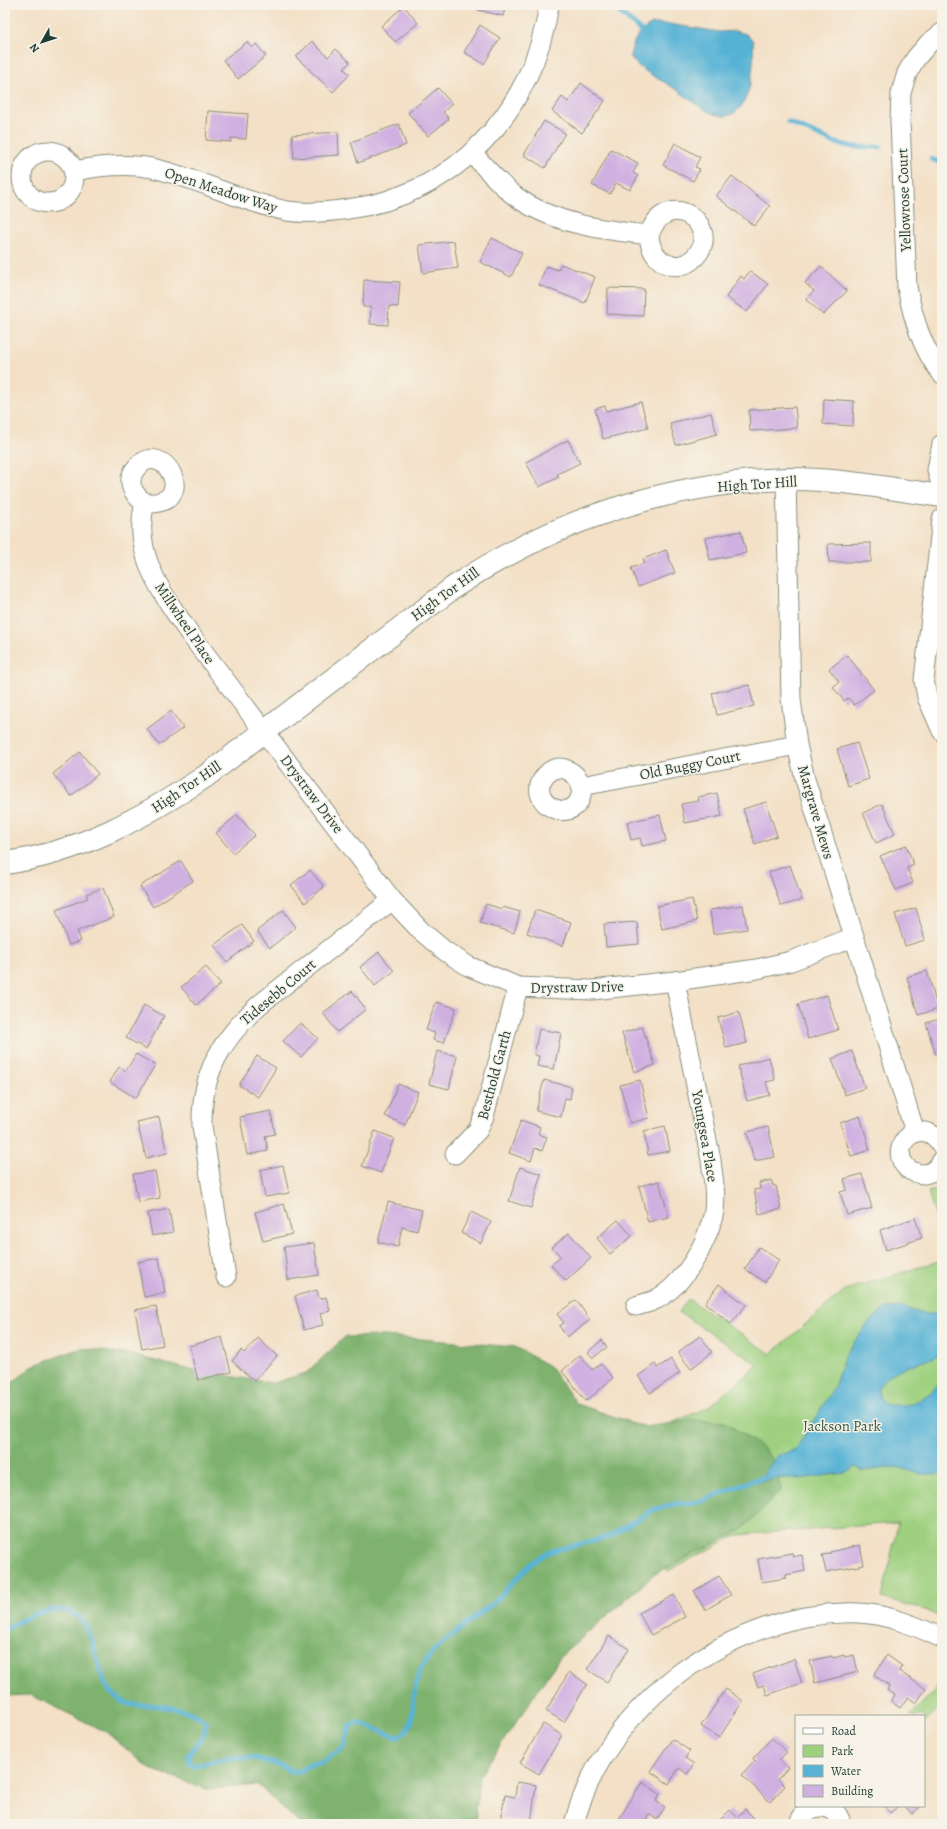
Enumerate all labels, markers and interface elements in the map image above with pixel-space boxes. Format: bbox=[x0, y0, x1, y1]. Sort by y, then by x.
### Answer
north arrow bbox=[22, 22, 62, 62]
text: N bbox=[26, 40, 43, 56]
street label: Yellowrose Court bbox=[892, 148, 916, 253]
street label: Open Meadow Way bbox=[162, 162, 280, 218]
street label: High Tor Hill bbox=[716, 471, 798, 497]
street label: High Tor Hill bbox=[407, 562, 484, 626]
street label: Millwheel Place bbox=[150, 578, 220, 668]
street label: Old Buggy Court bbox=[638, 745, 742, 785]
street label: Drystraw Drive bbox=[276, 751, 348, 838]
street label: High Tor Hill bbox=[147, 756, 225, 818]
street label: Margrave Mews bbox=[793, 763, 839, 861]
street label: Tidesebb Court bbox=[236, 954, 320, 1030]
street label: Drystraw Drive bbox=[530, 976, 624, 998]
street label: Besthold Garth bbox=[472, 1028, 516, 1122]
street label: Youngsea Place bbox=[687, 1087, 723, 1184]
park label: Jackson Park bbox=[803, 1416, 882, 1436]
legend bbox=[795, 1715, 925, 1807]
text: Road bbox=[831, 1723, 857, 1739]
text: Park bbox=[831, 1743, 854, 1759]
text: Water bbox=[830, 1763, 861, 1779]
text: Building bbox=[831, 1783, 873, 1799]

